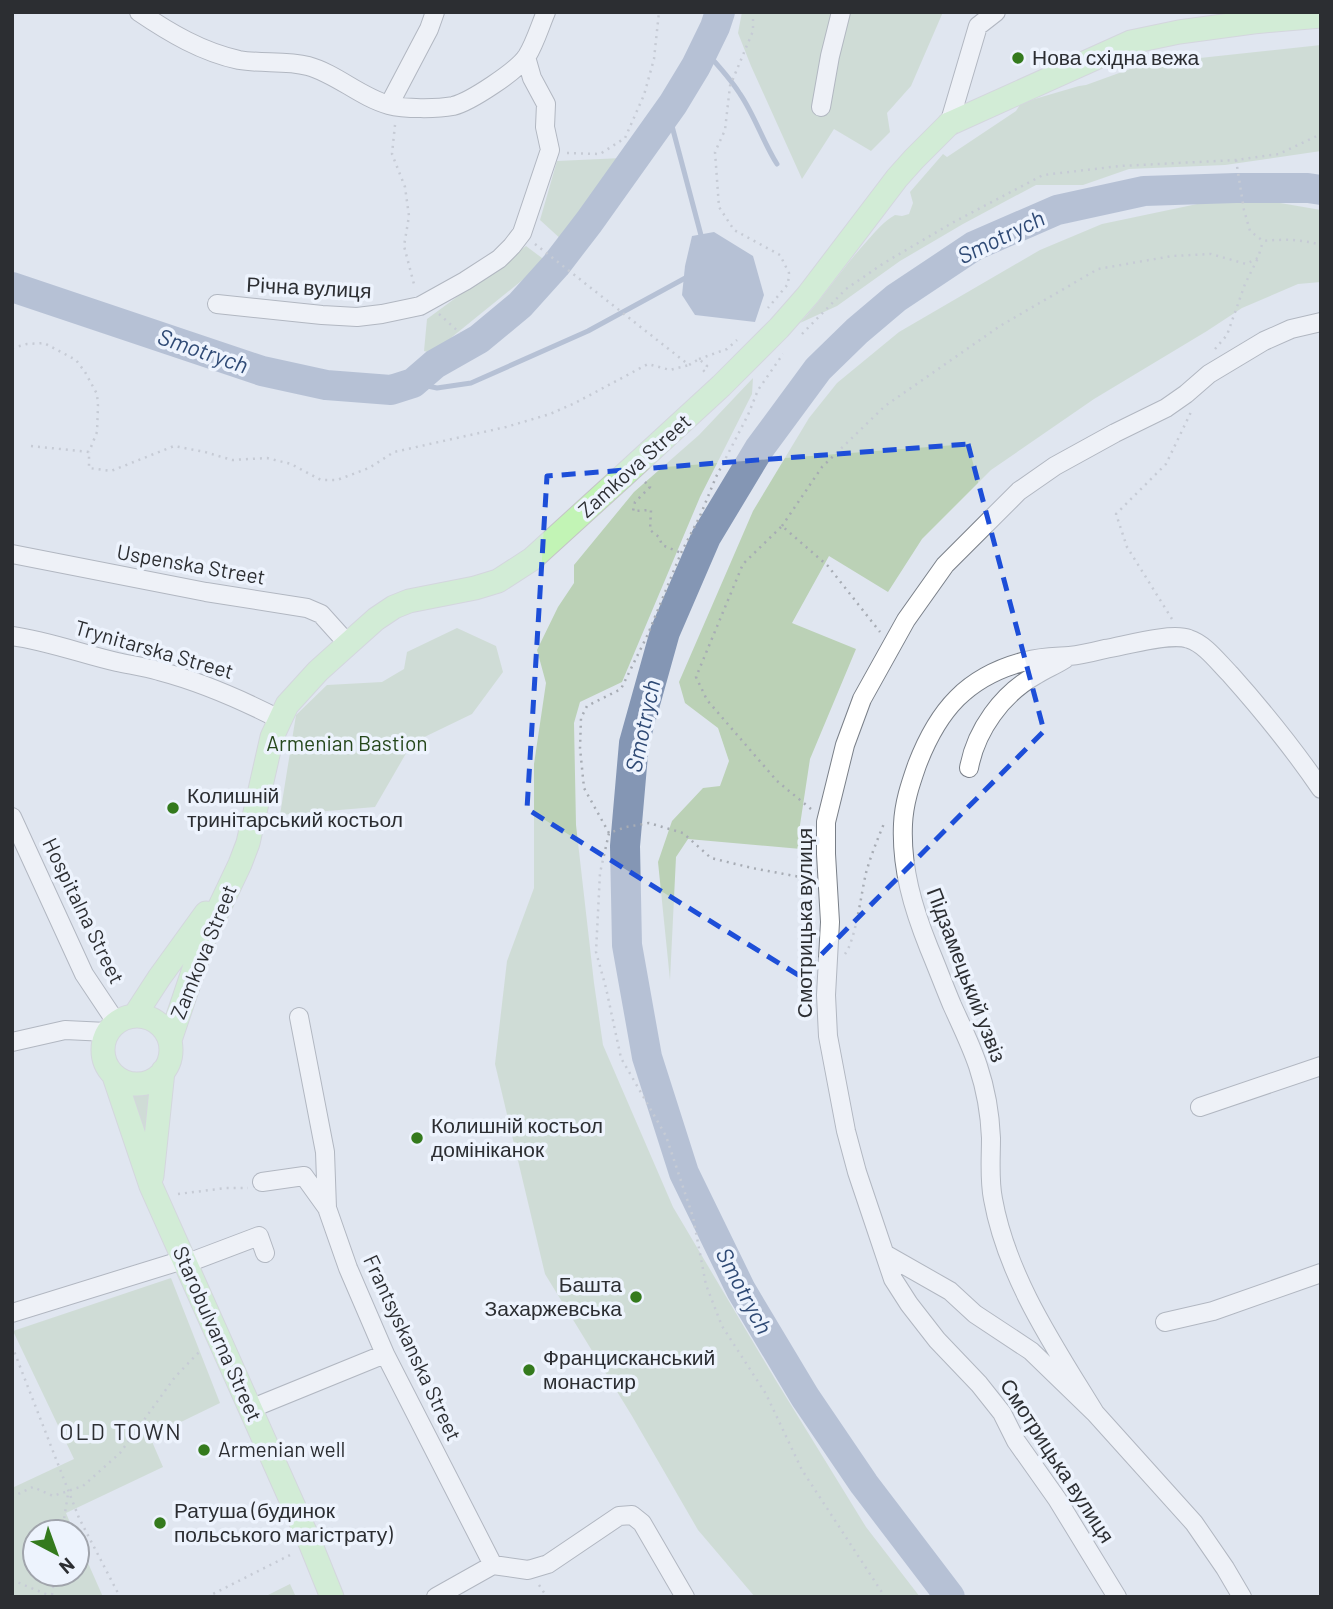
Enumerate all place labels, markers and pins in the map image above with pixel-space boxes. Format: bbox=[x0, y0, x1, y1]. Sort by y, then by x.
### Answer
place label: Нова східна вежа bbox=[1032, 44, 1199, 69]
marker: Нова східна вежа bbox=[1010, 50, 1026, 66]
place label: Колишній тринітарський костьол bbox=[187, 782, 403, 831]
marker: Колишній тринітарський костьол bbox=[165, 800, 181, 816]
place label: Колишній костьол домініканок bbox=[431, 1112, 603, 1161]
marker: Колишній костьол домініканок bbox=[409, 1130, 425, 1146]
place label: Башта Захаржевська bbox=[485, 1271, 622, 1320]
marker: Башта Захаржевська bbox=[628, 1289, 644, 1305]
place label: Францисканський монастир bbox=[543, 1344, 715, 1393]
marker: Францисканський монастир bbox=[521, 1362, 537, 1378]
place label: Armenian well bbox=[218, 1436, 345, 1461]
marker: Armenian well bbox=[196, 1442, 212, 1458]
place label: Ратуша (будинок польського магістрату) bbox=[174, 1497, 393, 1546]
marker: Ратуша (будинок польського магістрату) bbox=[152, 1515, 168, 1531]

